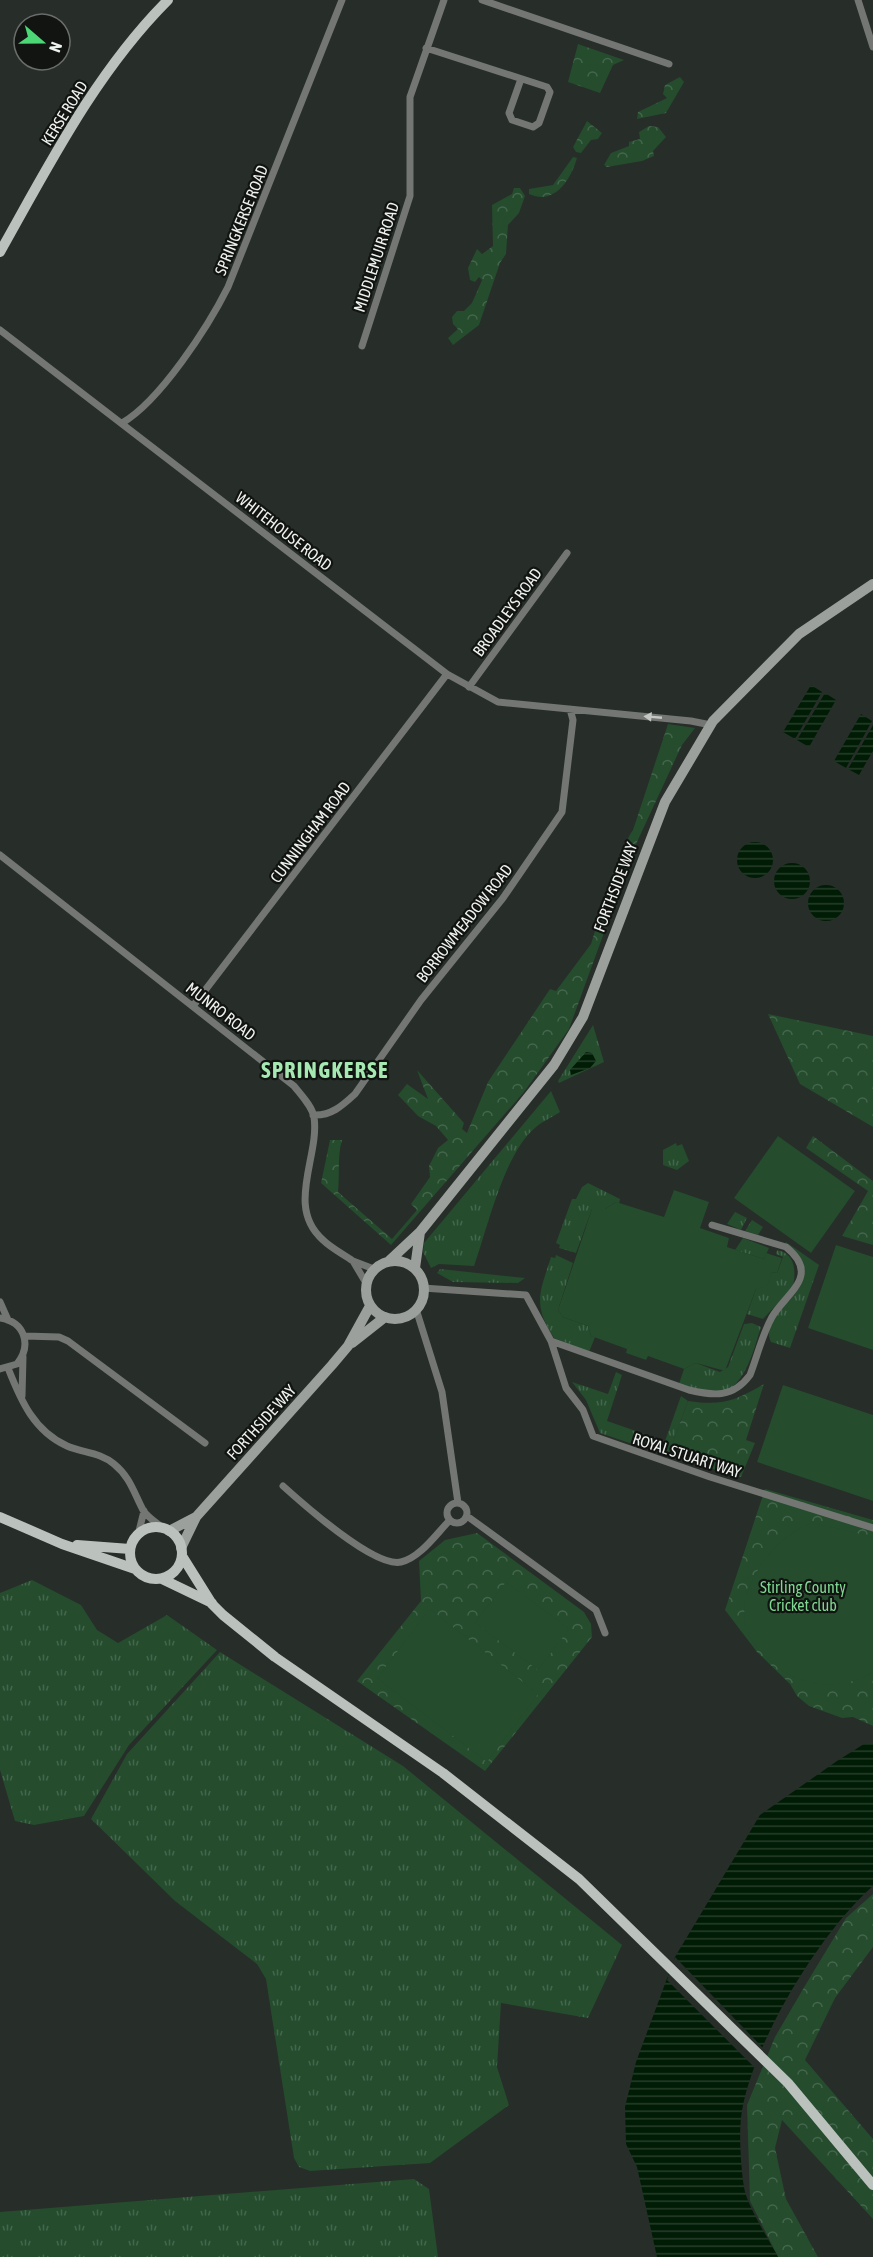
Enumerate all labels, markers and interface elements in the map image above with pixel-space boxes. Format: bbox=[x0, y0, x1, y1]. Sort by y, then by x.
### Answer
north arrow bbox=[12, 12, 72, 72]
text: N bbox=[46, 40, 66, 55]
street label: KERSE ROAD bbox=[37, 78, 91, 148]
street label: SPRINGKERSE ROAD bbox=[211, 162, 271, 278]
street label: MIDDLEMUIR ROAD bbox=[350, 200, 402, 314]
street label: WHITEHOUSE ROAD bbox=[233, 488, 336, 574]
street label: BROADLEYS ROAD bbox=[469, 564, 545, 660]
one-way arrow bbox=[643, 712, 662, 722]
street label: CUNNINGHAM ROAD bbox=[266, 778, 354, 886]
street label: FORTHSIDE WAY bbox=[590, 839, 641, 934]
street label: BORROWMEADOW ROAD bbox=[412, 860, 516, 986]
street label: MUNRO ROAD bbox=[183, 978, 259, 1044]
district label: SPRINGKERSE bbox=[261, 1057, 389, 1083]
street label: FORTHSIDE WAY bbox=[223, 1380, 300, 1463]
street label: ROYAL STUART WAY bbox=[631, 1429, 744, 1481]
park label: Stirling County Cricket club bbox=[760, 1578, 846, 1614]

